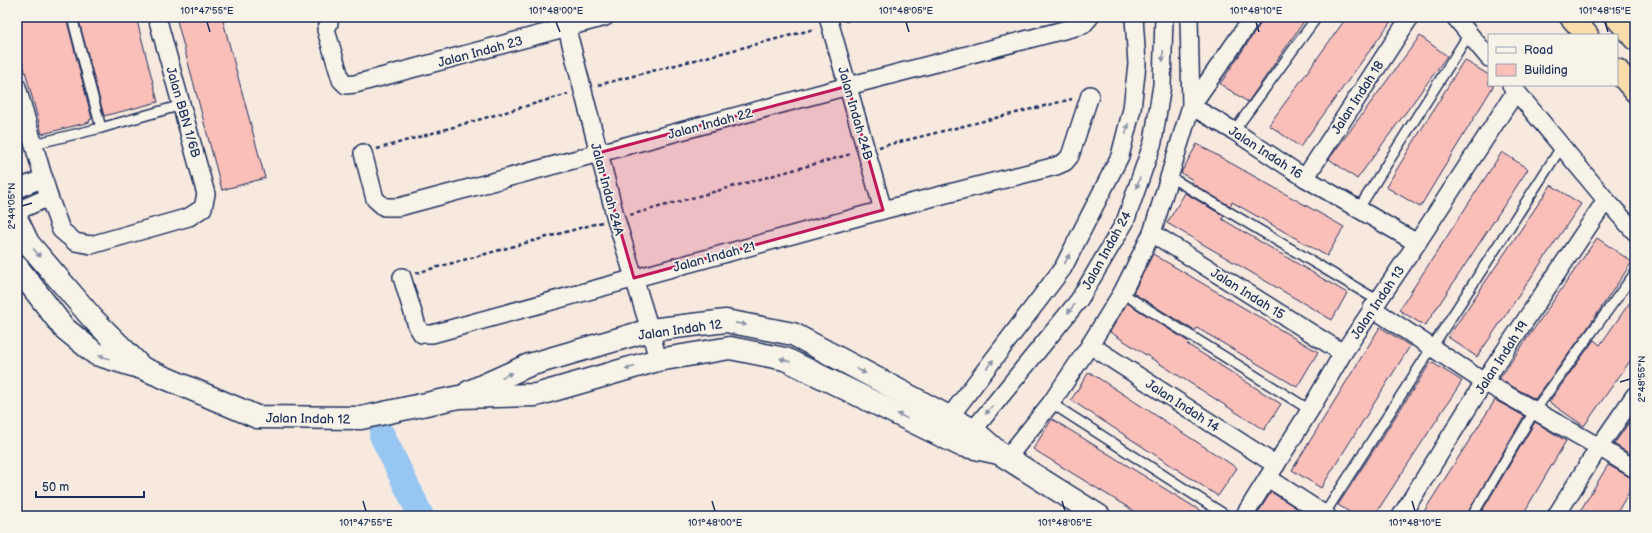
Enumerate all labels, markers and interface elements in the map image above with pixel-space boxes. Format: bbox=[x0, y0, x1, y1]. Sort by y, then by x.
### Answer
text: 101°47'55"E bbox=[180, 5, 234, 17]
text: 101°48'00"E bbox=[529, 5, 584, 17]
text: 101°48'05"E bbox=[879, 5, 934, 17]
text: 101°48'10"E bbox=[1230, 5, 1283, 17]
text: 101°48'15"E bbox=[1579, 5, 1632, 17]
street label: Jalan Indah 23 bbox=[436, 33, 524, 71]
legend bbox=[1488, 34, 1618, 86]
text: Road bbox=[1524, 43, 1553, 58]
one-way arrow bbox=[1160, 50, 1166, 63]
street label: Jalan Indah 18 bbox=[1328, 57, 1388, 137]
text: Building bbox=[1524, 63, 1568, 78]
street label: Jalan BBN 1/6B bbox=[162, 65, 204, 160]
street label: Jalan Indah 24B bbox=[834, 65, 876, 162]
street label: Jalan Indah 22 bbox=[666, 105, 755, 143]
one-way arrow bbox=[1124, 123, 1130, 135]
street label: Jalan Indah 16 bbox=[1226, 123, 1305, 183]
street label: Jalan Indah 24A bbox=[587, 141, 627, 237]
one-way arrow bbox=[1135, 177, 1141, 189]
text: 2°49'05"N bbox=[6, 182, 18, 230]
street label: Jalan Indah 24 bbox=[1079, 208, 1135, 292]
street label: Jalan Indah 21 bbox=[671, 238, 757, 276]
one-way arrow bbox=[32, 248, 41, 258]
one-way arrow bbox=[1064, 254, 1070, 265]
street label: Jalan Indah 13 bbox=[1347, 263, 1408, 342]
street label: Jalan Indah 15 bbox=[1208, 265, 1287, 323]
one-way arrow bbox=[1067, 304, 1076, 315]
street label: Jalan Indah 12 bbox=[637, 316, 723, 344]
street label: Jalan Indah 19 bbox=[1472, 318, 1532, 397]
one-way arrow bbox=[735, 322, 748, 328]
one-way arrow bbox=[98, 354, 110, 360]
text: 2°48'55"N bbox=[1636, 355, 1648, 403]
one-way arrow bbox=[778, 357, 790, 363]
one-way arrow bbox=[985, 358, 994, 369]
one-way arrow bbox=[624, 365, 636, 371]
one-way arrow bbox=[856, 367, 867, 374]
one-way arrow bbox=[502, 372, 513, 378]
street label: Jalan Indah 14 bbox=[1143, 376, 1222, 436]
one-way arrow bbox=[985, 405, 994, 416]
street label: Jalan Indah 12 bbox=[266, 410, 351, 428]
one-way arrow bbox=[896, 413, 908, 419]
scale bar bbox=[36, 473, 144, 499]
text: 50 m bbox=[42, 480, 69, 495]
text: 101°47'55"E bbox=[339, 517, 393, 529]
text: 101°48'00"E bbox=[688, 517, 743, 529]
text: 101°48'05"E bbox=[1038, 517, 1093, 529]
text: 101°48'10"E bbox=[1389, 517, 1442, 529]

